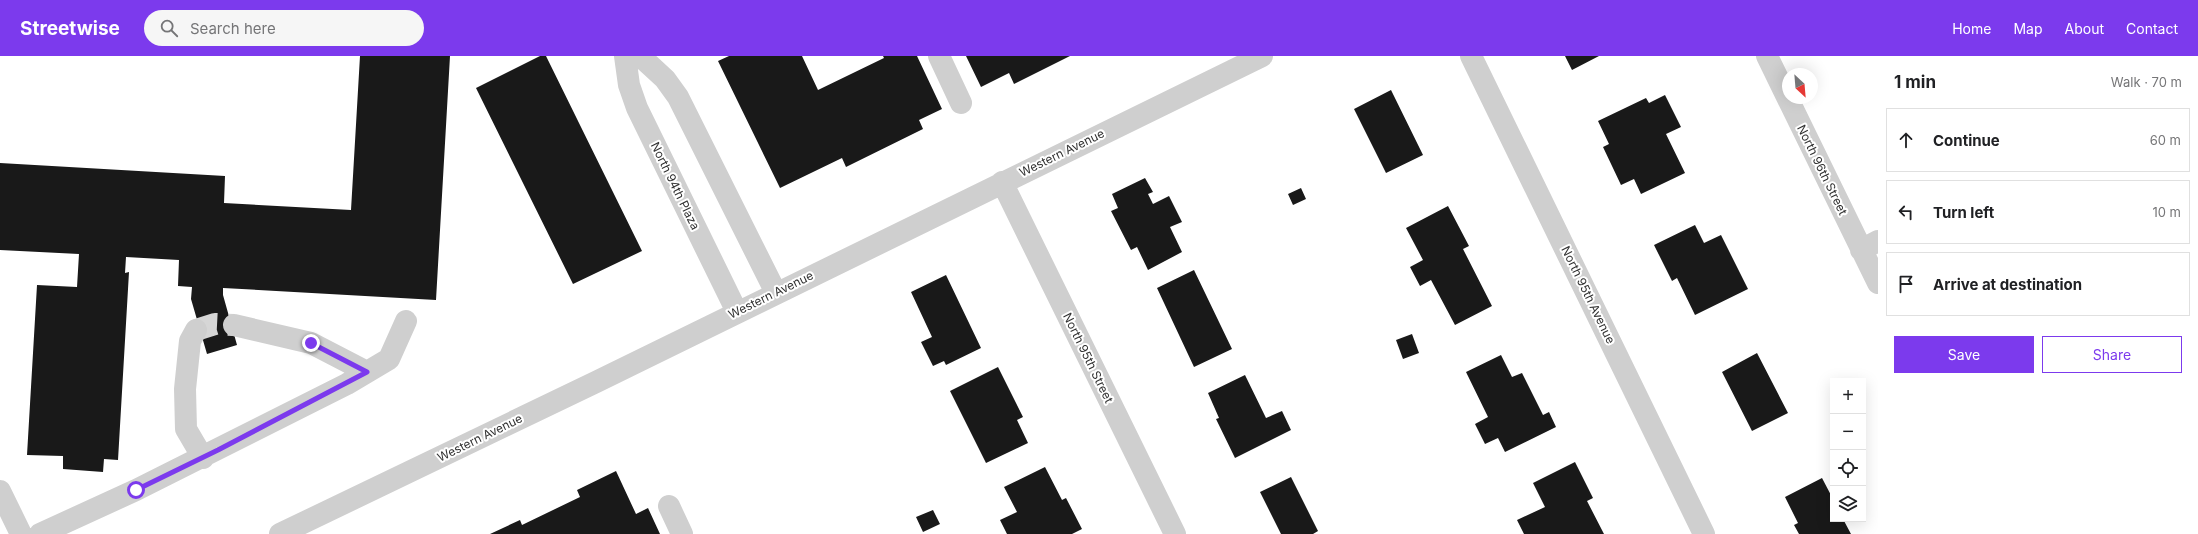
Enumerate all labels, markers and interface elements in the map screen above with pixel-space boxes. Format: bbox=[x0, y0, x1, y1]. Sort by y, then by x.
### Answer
search box bbox=[144, 10, 424, 46]
text: Streetwise bbox=[20, 17, 120, 40]
icon: search bbox=[158, 17, 180, 39]
text: Search here bbox=[190, 19, 276, 38]
text: Home bbox=[1952, 20, 1991, 37]
text: Map bbox=[2013, 20, 2043, 37]
text: About bbox=[2065, 20, 2104, 37]
text: Contact bbox=[2126, 20, 2178, 37]
north arrow bbox=[1782, 68, 1818, 104]
text: 1 min bbox=[1894, 72, 1936, 92]
text: Walk · 70 m bbox=[2111, 74, 2182, 90]
street label: North 96th Street bbox=[1794, 122, 1851, 217]
street label: Western Avenue bbox=[1017, 125, 1107, 180]
icon: ahead bbox=[1895, 129, 1917, 151]
text: Continue bbox=[1933, 131, 2000, 150]
text: 60 m bbox=[2150, 132, 2181, 148]
street label: North 94th Plaza bbox=[648, 140, 703, 232]
icon: left bbox=[1895, 201, 1917, 223]
text: Turn left bbox=[1933, 203, 1994, 222]
text: 10 m bbox=[2152, 204, 2181, 220]
street label: North 95th Avenue bbox=[1558, 244, 1619, 346]
street label: Western Avenue bbox=[726, 267, 816, 322]
icon: arrive bbox=[1895, 273, 1917, 295]
text: Arrive at destination bbox=[1933, 275, 2082, 294]
street label: North 95th Street bbox=[1060, 310, 1117, 405]
route end bbox=[302, 334, 320, 352]
button: Save bbox=[1894, 336, 2034, 373]
button: Share bbox=[2042, 336, 2182, 373]
map controls bbox=[1830, 378, 1866, 522]
button: + bbox=[1830, 378, 1866, 414]
street label: Western Avenue bbox=[435, 410, 525, 465]
button: − bbox=[1830, 414, 1866, 450]
button: locate bbox=[1830, 450, 1866, 486]
route start bbox=[127, 481, 145, 499]
button: layers bbox=[1830, 486, 1866, 522]

